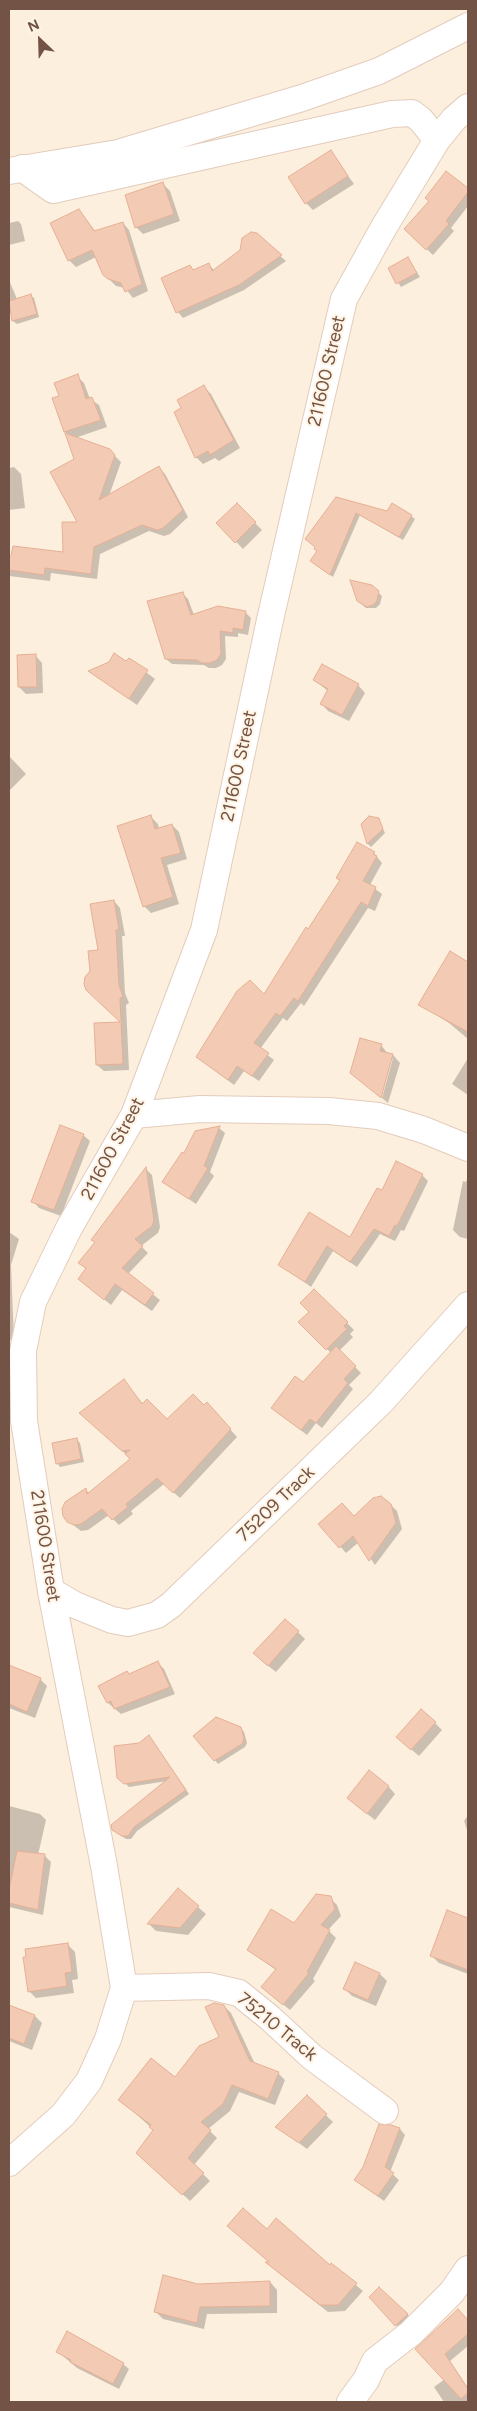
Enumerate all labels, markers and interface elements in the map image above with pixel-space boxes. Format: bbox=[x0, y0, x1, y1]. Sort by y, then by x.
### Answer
north arrow bbox=[15, 15, 65, 65]
text: N bbox=[25, 16, 42, 36]
street label: 211600 Street bbox=[304, 313, 350, 429]
street label: 211600 Street bbox=[217, 708, 261, 824]
street label: 211600 Street bbox=[77, 1094, 149, 1204]
street label: 75209 Track bbox=[233, 1462, 319, 1546]
street label: 211600 Street bbox=[25, 1488, 65, 1604]
street label: 75210 Track bbox=[233, 1988, 321, 2066]

